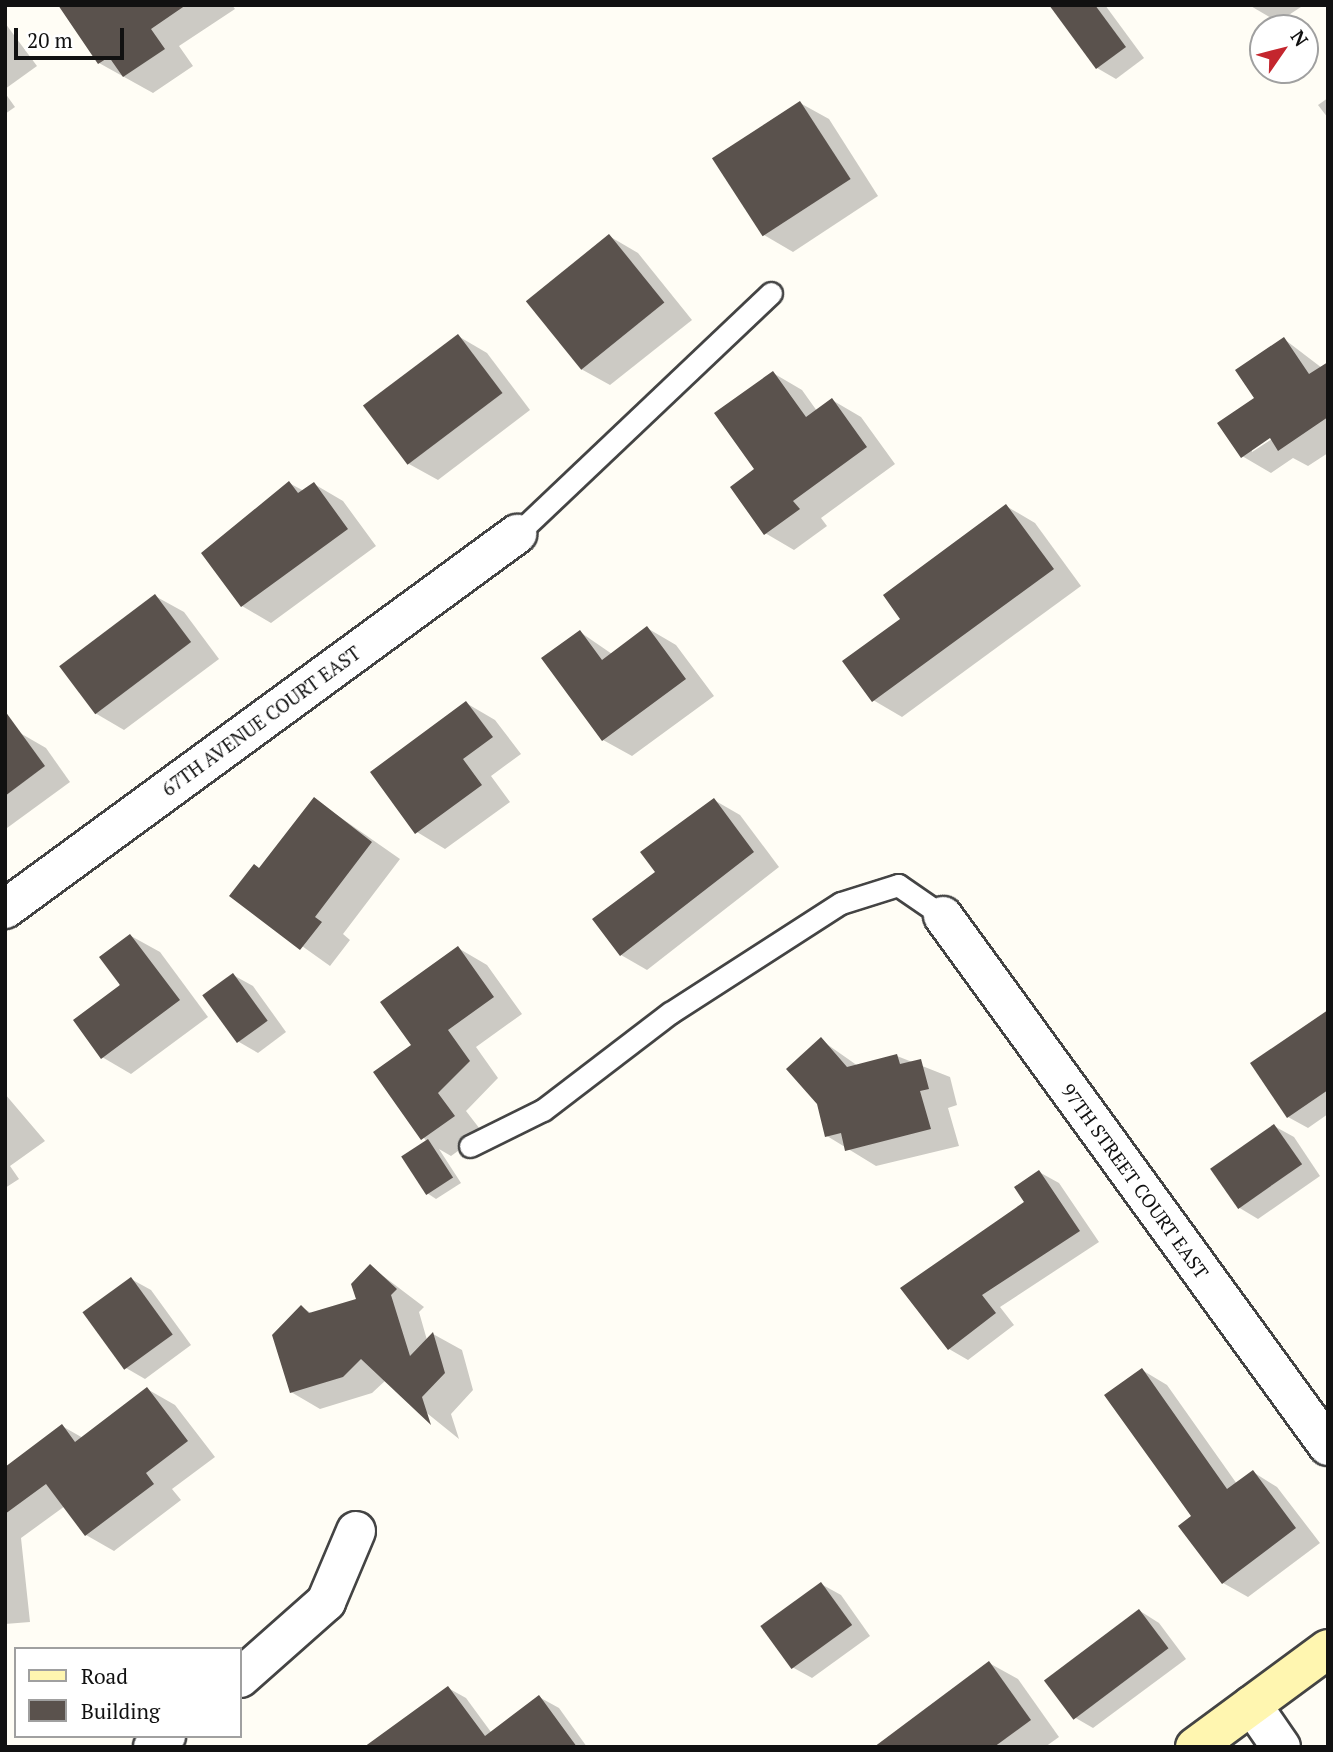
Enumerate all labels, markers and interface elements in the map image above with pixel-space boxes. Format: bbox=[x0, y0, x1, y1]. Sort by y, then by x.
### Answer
scale bar bbox=[18, 14, 128, 58]
north arrow bbox=[1249, 14, 1319, 84]
text: N bbox=[1286, 25, 1314, 51]
text: 20 m bbox=[27, 26, 73, 54]
street label: 67TH AVENUE COURT EAST bbox=[157, 641, 365, 801]
street label: 97TH STREET COURT EAST bbox=[1057, 1079, 1213, 1283]
legend bbox=[14, 1647, 242, 1738]
text: Road bbox=[81, 1662, 128, 1690]
text: Building bbox=[81, 1697, 160, 1725]

